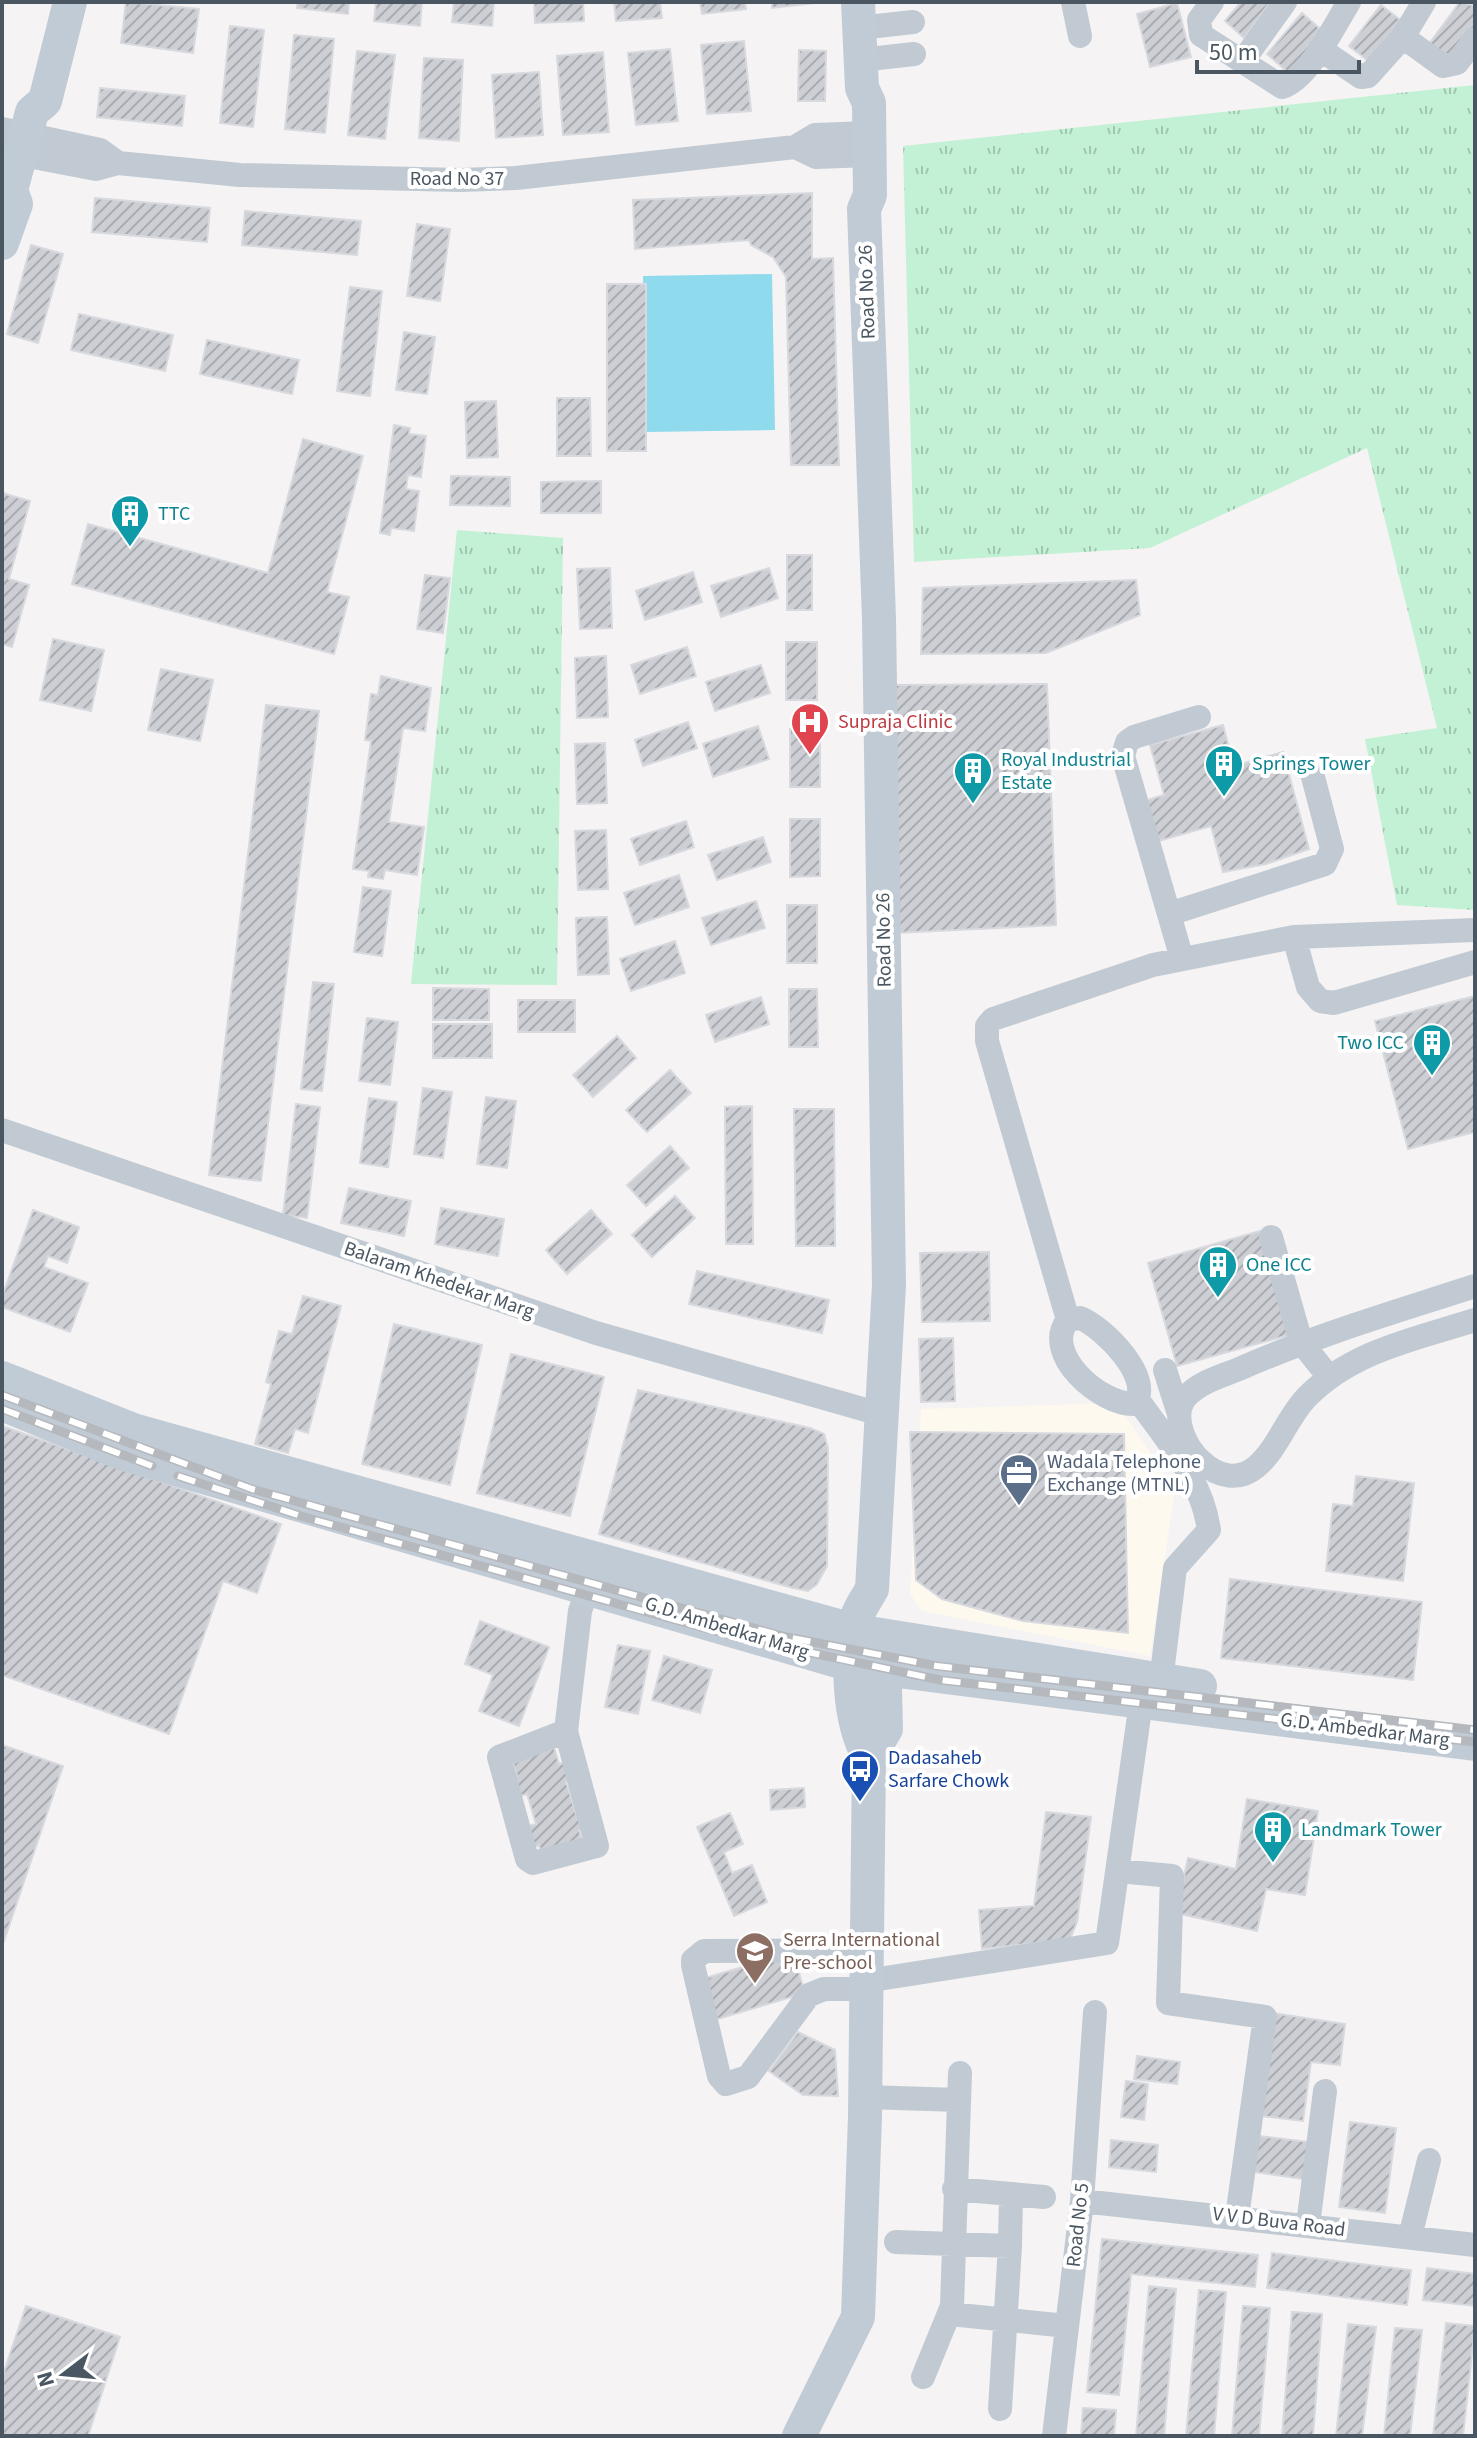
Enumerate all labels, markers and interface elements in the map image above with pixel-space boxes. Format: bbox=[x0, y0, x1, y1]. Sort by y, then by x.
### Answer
scale bar bbox=[1197, 24, 1359, 74]
text: 50 m bbox=[1209, 35, 1258, 70]
street label: Road No 37 bbox=[410, 165, 504, 193]
street label: Road No 26 bbox=[851, 244, 883, 340]
building icon: TTC bbox=[109, 493, 151, 548]
place label: TTC bbox=[158, 500, 190, 528]
hospital icon: Supraja Clinic bbox=[789, 701, 831, 756]
place label: Supraja Clinic bbox=[838, 708, 953, 736]
building icon: Springs Tower bbox=[1203, 743, 1245, 798]
place label: Royal Industrial Estate bbox=[1001, 746, 1131, 797]
building icon: Royal Industrial Estate bbox=[952, 750, 994, 805]
place label: Springs Tower bbox=[1252, 750, 1370, 778]
street label: Road No 26 bbox=[869, 892, 899, 988]
building icon: Two ICC bbox=[1411, 1022, 1453, 1077]
place label: Two ICC bbox=[1337, 1029, 1404, 1057]
street label: Balaram Khedekar Marg bbox=[340, 1234, 538, 1326]
building icon: One ICC bbox=[1197, 1244, 1239, 1299]
place label: One ICC bbox=[1246, 1251, 1312, 1279]
place label: Wadala Telephone Exchange (MTNL) bbox=[1047, 1448, 1201, 1499]
office icon: Wadala Telephone Exchange (MTNL) bbox=[998, 1452, 1040, 1507]
street label: G.D. Ambedkar Marg bbox=[641, 1590, 813, 1666]
street label: G.D. Ambedkar Marg bbox=[1279, 1706, 1451, 1754]
place label: Dadasaheb Sarfare Chowk bbox=[888, 1744, 1009, 1795]
bus stop icon: Dadasaheb Sarfare Chowk bbox=[839, 1748, 881, 1803]
building icon: Landmark Tower bbox=[1252, 1809, 1294, 1864]
place label: Landmark Tower bbox=[1301, 1816, 1442, 1844]
place label: Serra International Pre-school bbox=[783, 1926, 940, 1977]
school or university icon: Serra International Pre-school bbox=[734, 1930, 776, 1985]
street label: Road No 5 bbox=[1060, 2181, 1096, 2269]
street label: V V D Buva Road bbox=[1211, 2200, 1347, 2244]
north arrow bbox=[24, 2334, 104, 2414]
text: N bbox=[28, 2368, 63, 2391]

